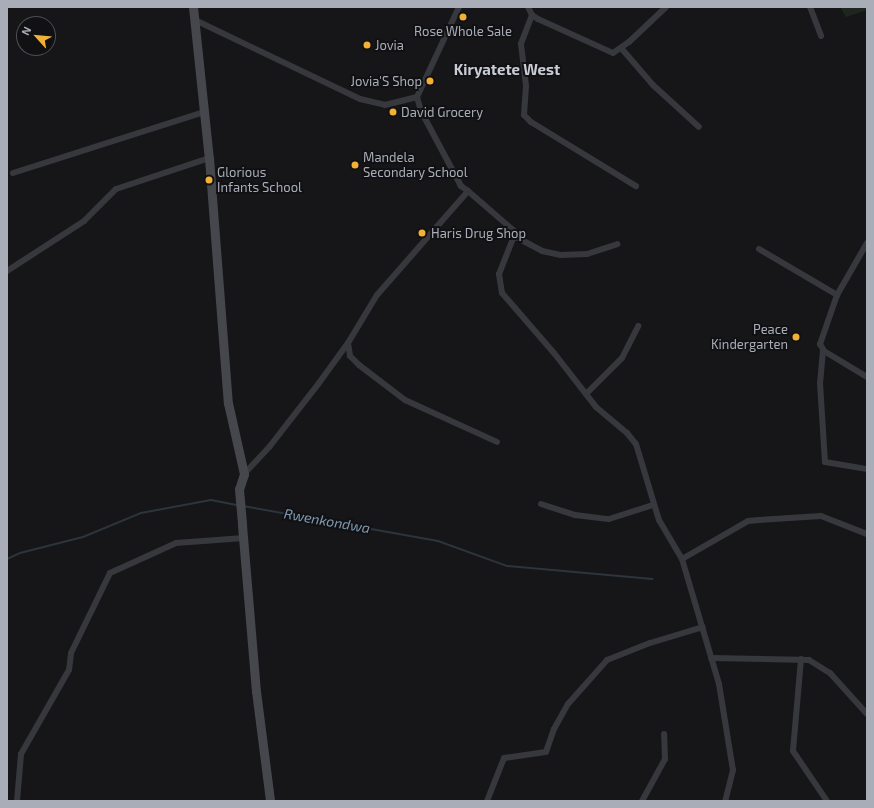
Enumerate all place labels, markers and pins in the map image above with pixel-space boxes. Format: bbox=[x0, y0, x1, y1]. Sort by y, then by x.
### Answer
marker: Rose Whole Sale bbox=[458, 12, 468, 22]
place label: Rose Whole Sale bbox=[414, 23, 512, 39]
place label: Jovia bbox=[375, 37, 404, 53]
marker: Jovia bbox=[362, 40, 372, 50]
place label: Jovia'S Shop bbox=[350, 73, 422, 89]
marker: Jovia'S Shop bbox=[425, 76, 435, 86]
place label: David Grocery bbox=[401, 104, 483, 120]
marker: David Grocery bbox=[388, 107, 398, 117]
place label: Mandela Secondary School bbox=[363, 150, 468, 181]
marker: Mandela Secondary School bbox=[350, 160, 360, 170]
place label: Glorious Infants School bbox=[217, 165, 302, 196]
marker: Glorious Infants School bbox=[204, 175, 214, 185]
place label: Haris Drug Shop bbox=[431, 225, 526, 241]
marker: Haris Drug Shop bbox=[416, 227, 428, 239]
place label: Peace Kindergarten bbox=[711, 322, 788, 353]
marker: Peace Kindergarten bbox=[791, 332, 801, 342]

